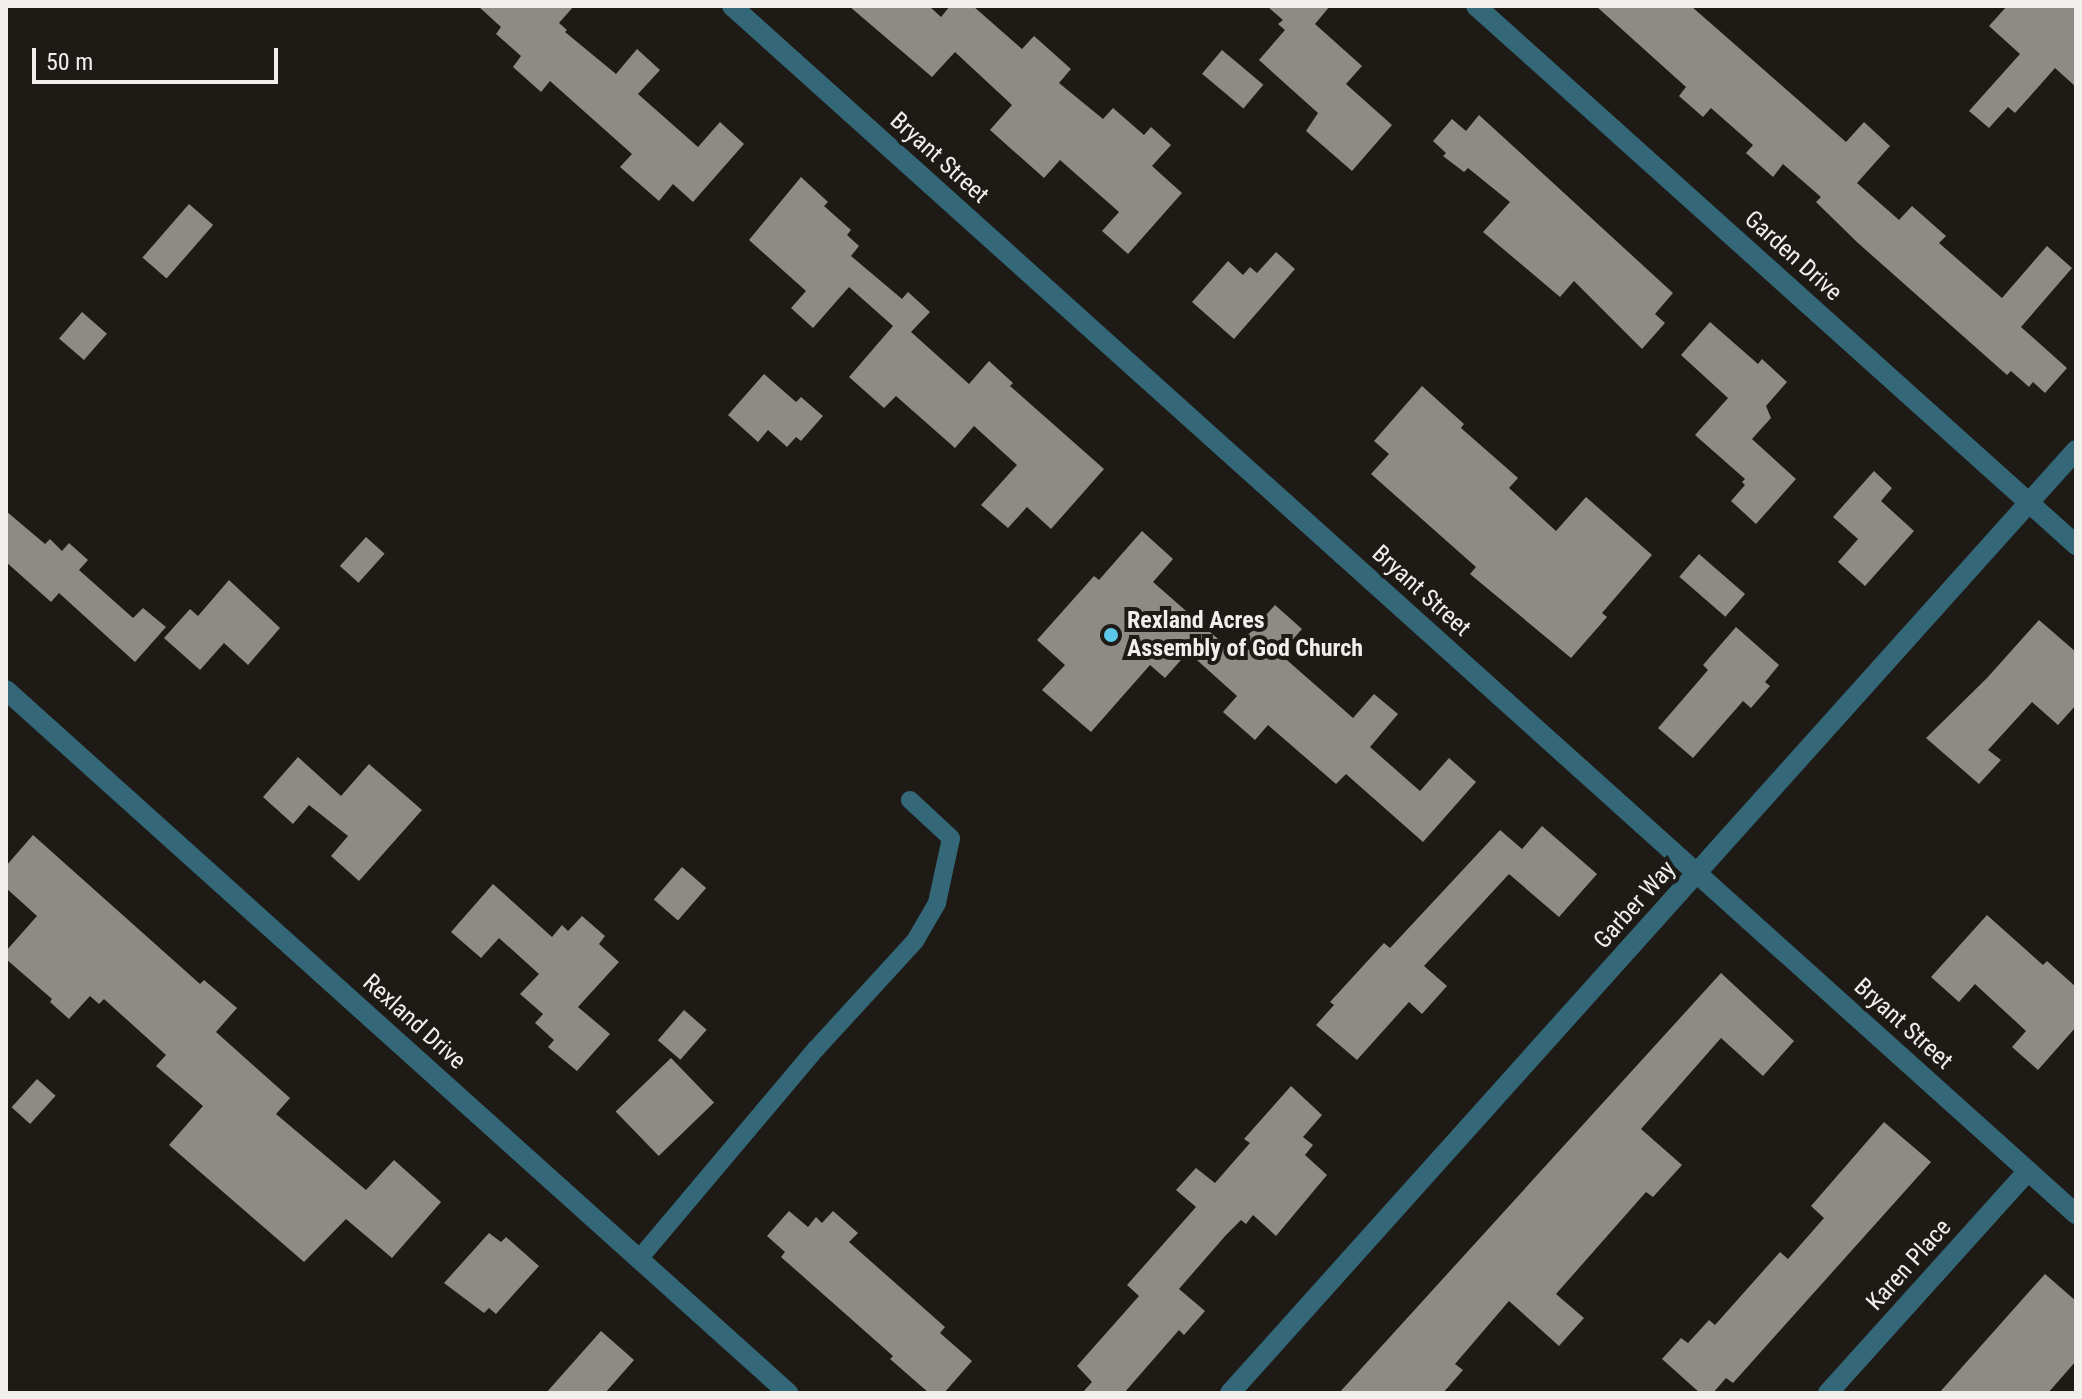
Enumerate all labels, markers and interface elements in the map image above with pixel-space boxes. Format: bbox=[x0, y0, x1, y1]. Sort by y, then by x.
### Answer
scale bar bbox=[36, 32, 282, 82]
text: 50 m bbox=[46, 48, 93, 76]
street label: Bryant Street bbox=[884, 106, 994, 210]
street label: Garden Drive bbox=[1738, 205, 1848, 307]
street label: Bryant Street bbox=[1366, 539, 1476, 643]
place label: Rexland Acres Assembly of God Church bbox=[1127, 607, 1363, 663]
marker: Rexland Acres Assembly of God Church bbox=[1102, 626, 1120, 644]
street label: Garber Way bbox=[1588, 855, 1682, 955]
street label: Rexland Drive bbox=[357, 968, 471, 1076]
street label: Bryant Street bbox=[1848, 972, 1958, 1076]
street label: Karen Place bbox=[1861, 1213, 1957, 1317]

